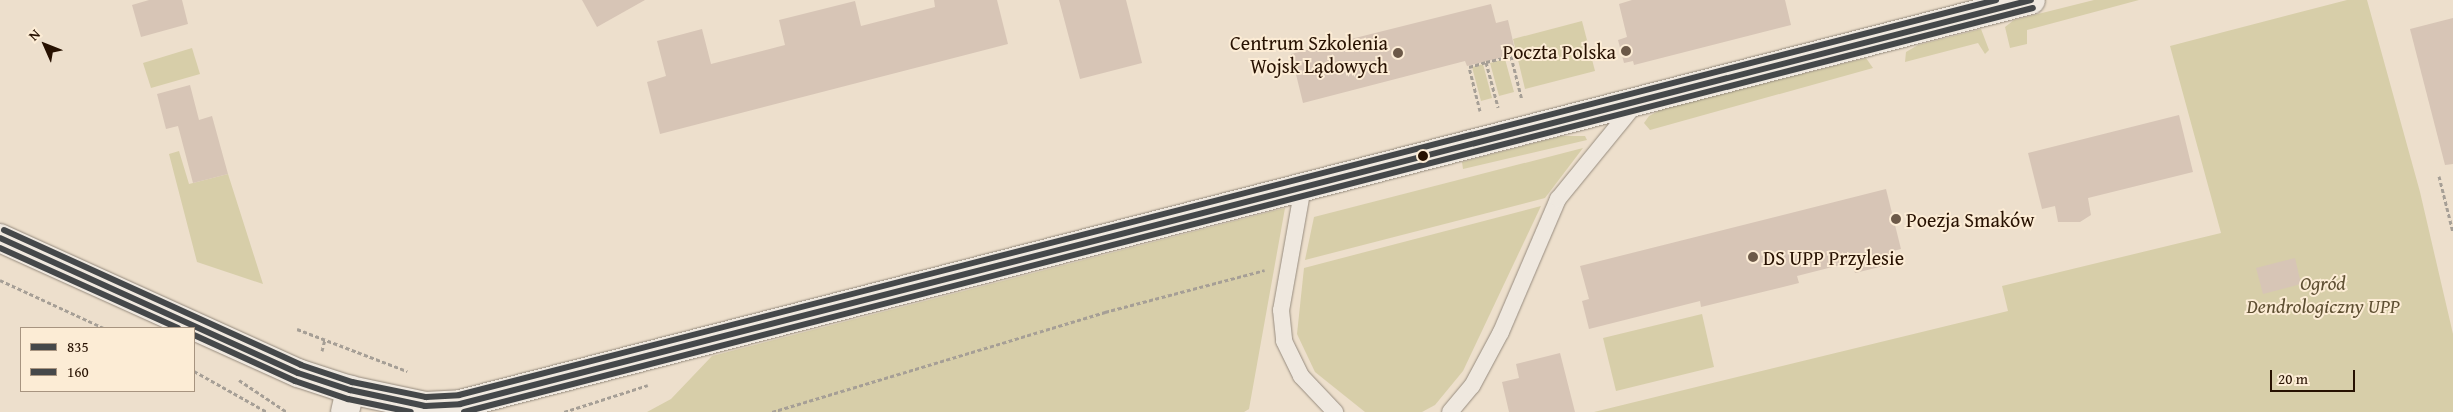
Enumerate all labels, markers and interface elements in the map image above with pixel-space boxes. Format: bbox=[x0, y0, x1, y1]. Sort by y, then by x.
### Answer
north arrow bbox=[20, 20, 70, 70]
text: N bbox=[24, 24, 45, 45]
place label: Centrum Szkolenia Wojsk Lądowych bbox=[1230, 30, 1388, 77]
place label: Poczta Polska bbox=[1502, 39, 1616, 63]
marker: Poczta Polska bbox=[1620, 45, 1632, 57]
marker: Centrum Szkolenia Wojsk Lądowych bbox=[1392, 47, 1404, 59]
unlabelled marker bbox=[1418, 151, 1428, 161]
place label: Poezja Smaków bbox=[1906, 207, 2034, 231]
marker: Poezja Smaków bbox=[1890, 213, 1902, 225]
place label: DS UPP Przylesie bbox=[1763, 245, 1904, 269]
marker: DS UPP Przylesie bbox=[1747, 251, 1759, 263]
park label: Ogród Dendrologiczny UPP bbox=[2247, 271, 2399, 318]
legend bbox=[20, 327, 195, 392]
text: 835 bbox=[67, 336, 89, 357]
scale bar bbox=[2273, 360, 2358, 392]
text: 160 bbox=[67, 361, 89, 382]
text: 20 m bbox=[2278, 368, 2308, 389]

